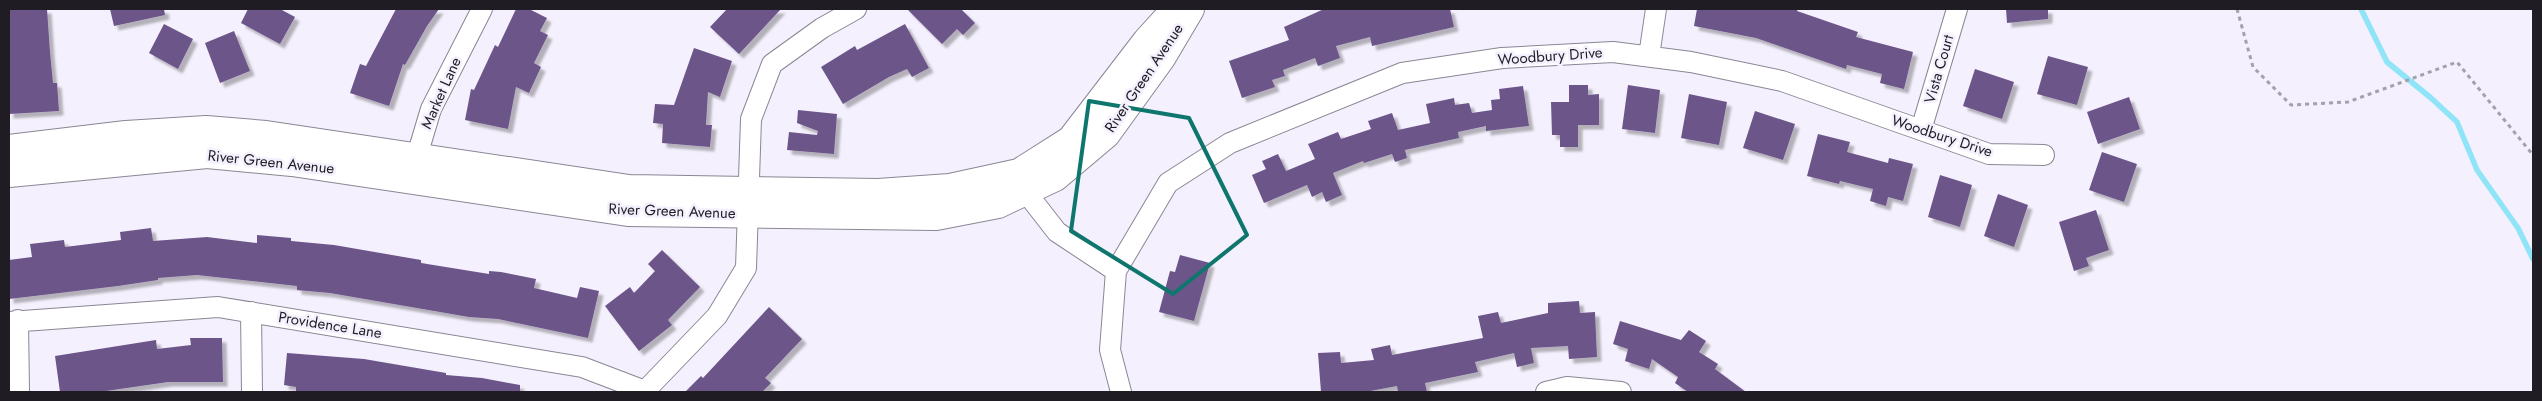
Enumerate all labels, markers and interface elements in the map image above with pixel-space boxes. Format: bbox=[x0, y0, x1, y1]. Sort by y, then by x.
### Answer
street label: River Green Avenue bbox=[1099, 19, 1189, 137]
street label: Vista Court bbox=[1919, 32, 1959, 106]
street label: Woodbury Drive bbox=[1497, 41, 1603, 71]
street label: Market Lane bbox=[415, 53, 467, 132]
street label: Woodbury Drive bbox=[1889, 109, 1996, 163]
street label: River Green Avenue bbox=[207, 144, 336, 180]
street label: River Green Avenue bbox=[608, 198, 736, 224]
street label: Providence Lane bbox=[277, 306, 384, 344]

